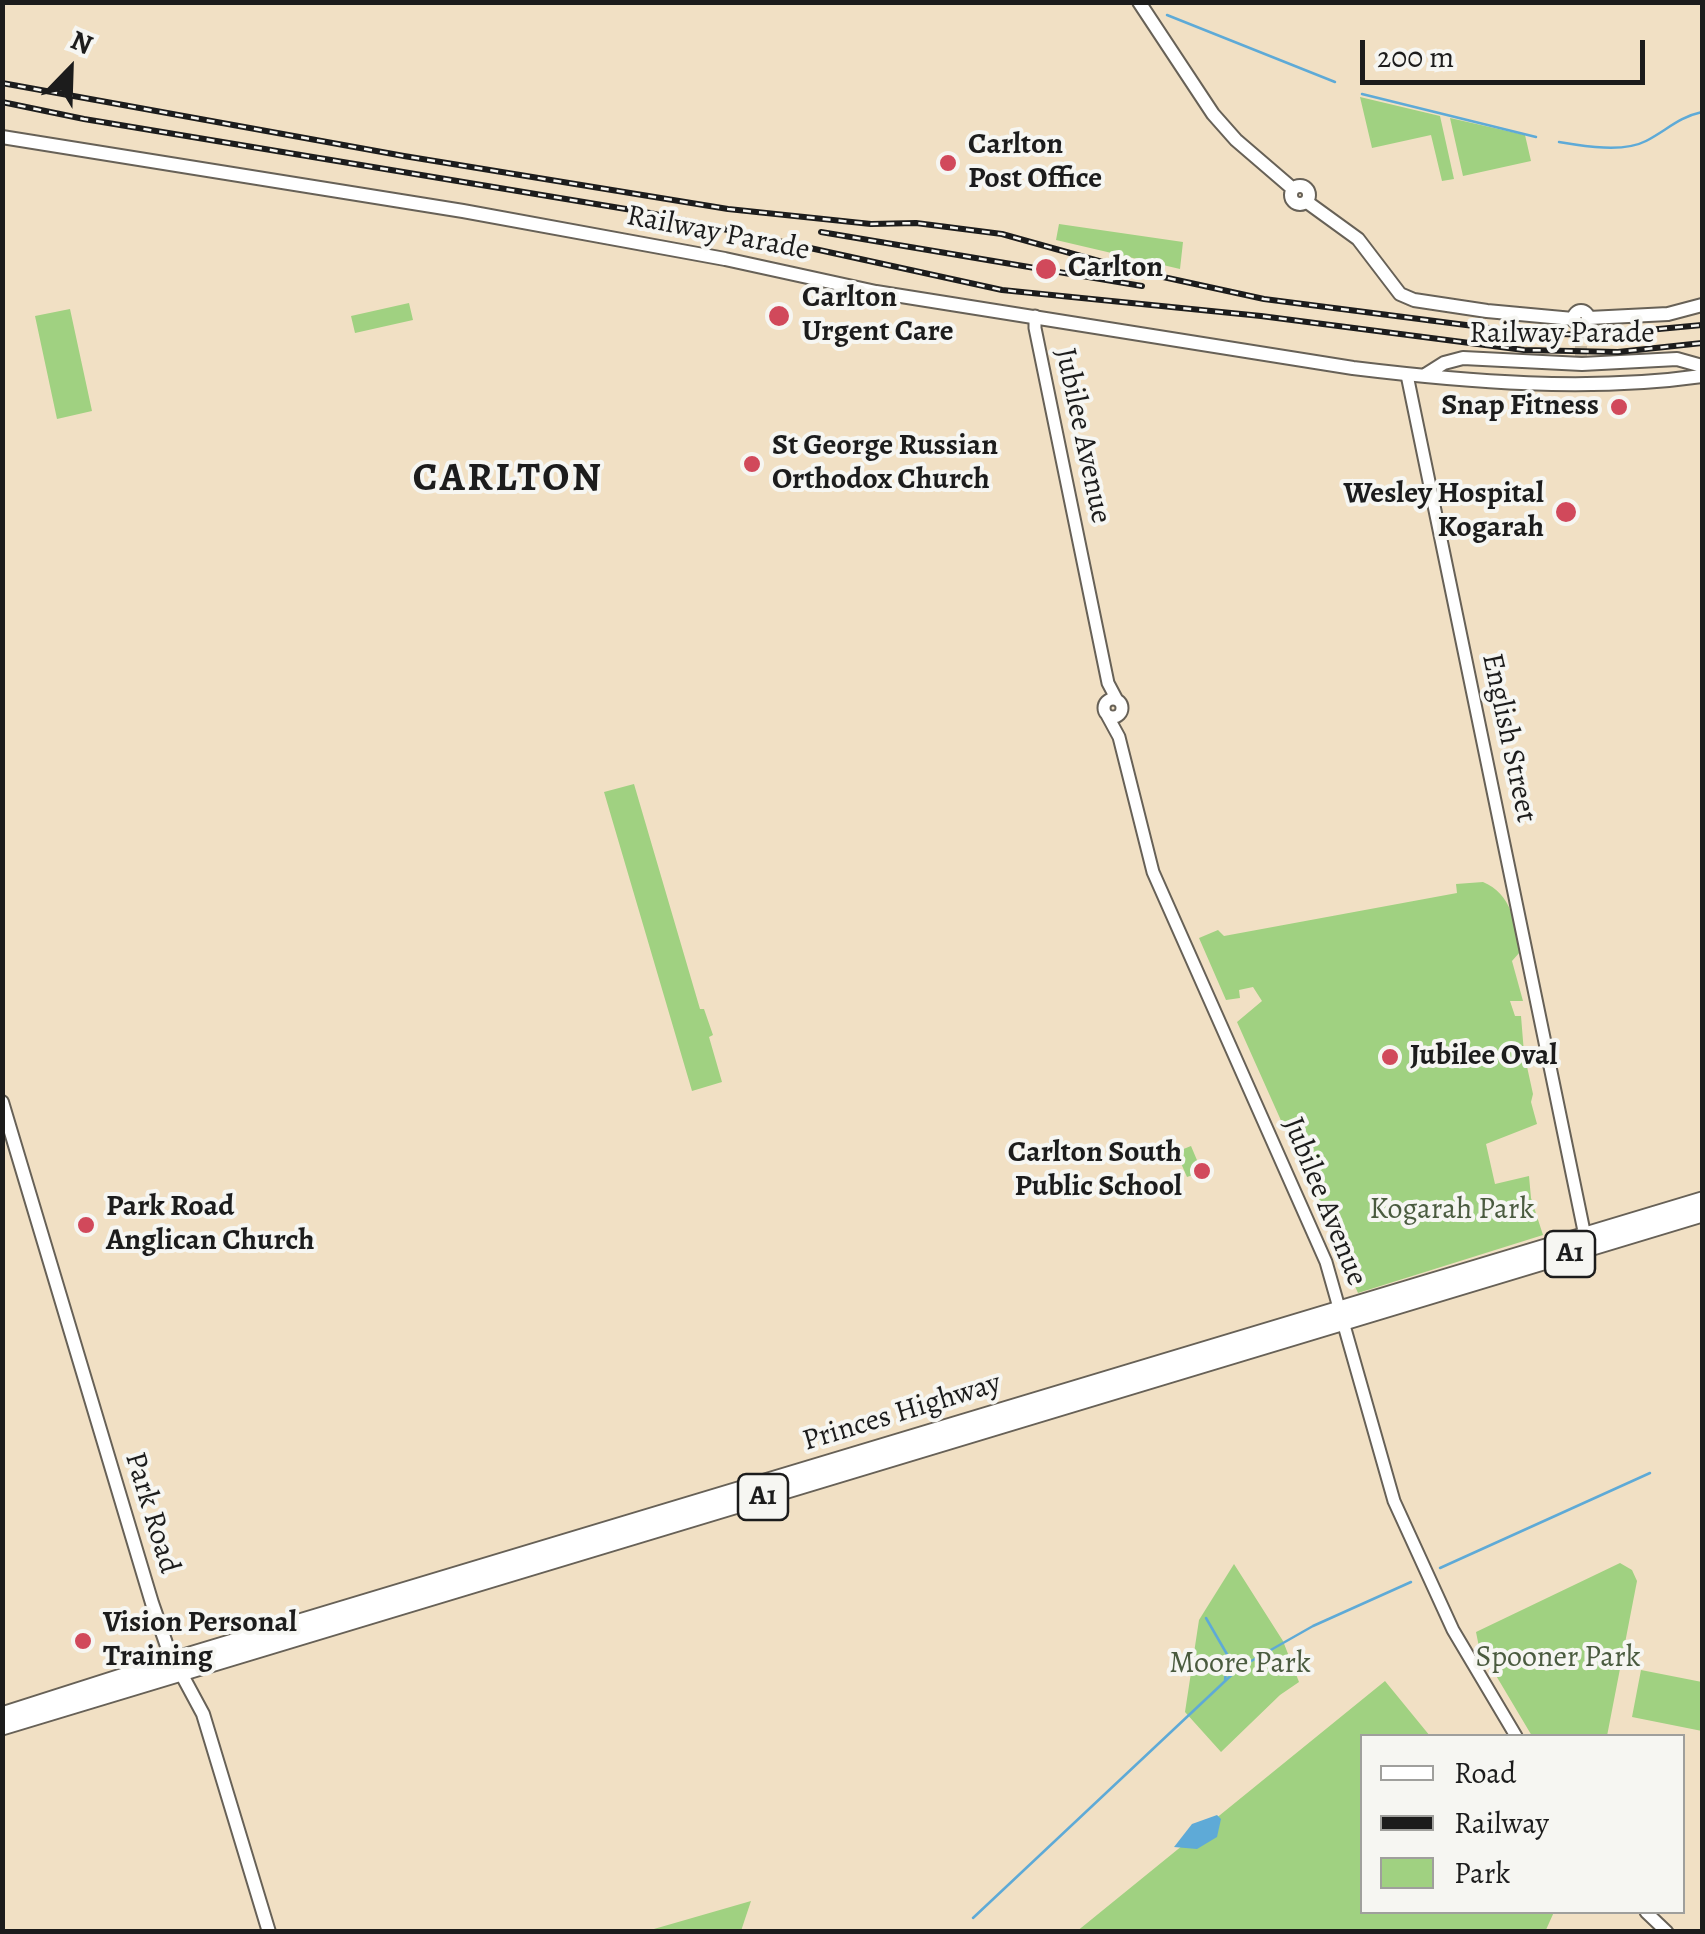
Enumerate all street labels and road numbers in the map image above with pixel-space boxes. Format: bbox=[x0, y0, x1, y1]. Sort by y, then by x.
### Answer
street label: Railway Parade bbox=[624, 199, 812, 269]
street label: Railway Parade bbox=[1469, 317, 1655, 353]
street label: Jubilee Avenue bbox=[1046, 345, 1118, 527]
street label: English Street bbox=[1473, 650, 1543, 826]
street label: Jubilee Avenue bbox=[1274, 1113, 1374, 1291]
road number: A1 bbox=[1545, 1231, 1595, 1277]
street label: Princes Highway bbox=[799, 1366, 1005, 1460]
street label: Park Road bbox=[116, 1448, 186, 1578]
road number: A1 bbox=[738, 1474, 788, 1520]

